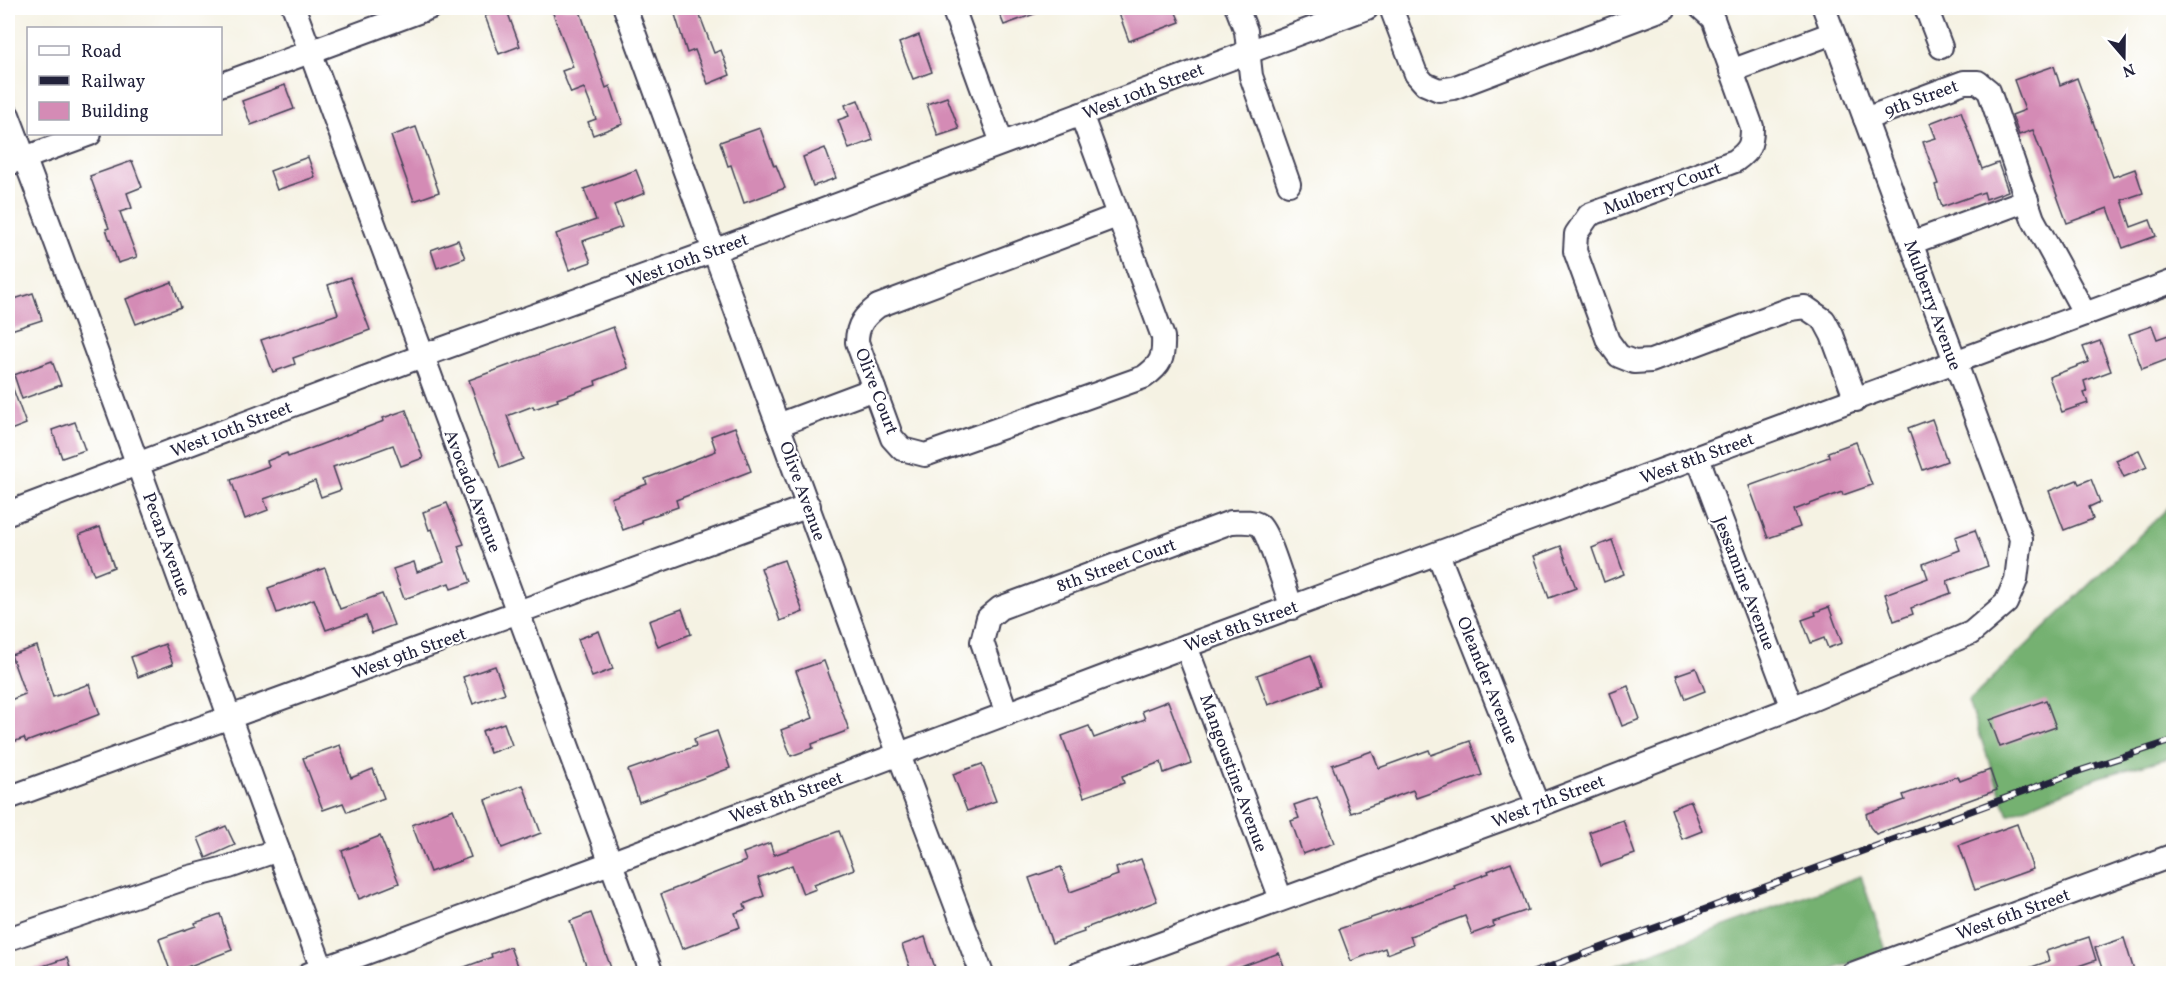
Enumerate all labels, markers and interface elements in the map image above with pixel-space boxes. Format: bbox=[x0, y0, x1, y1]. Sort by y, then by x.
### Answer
legend bbox=[27, 27, 222, 135]
north arrow bbox=[2094, 27, 2154, 87]
text: Road bbox=[81, 40, 122, 65]
text: N bbox=[2119, 57, 2138, 82]
street label: West 10th Street bbox=[1079, 58, 1208, 127]
text: Railway bbox=[81, 70, 145, 95]
street label: 9th Street bbox=[1881, 74, 1962, 124]
text: Building bbox=[81, 100, 149, 125]
street label: Mulberry Court bbox=[1600, 157, 1725, 222]
street label: West 10th Street bbox=[623, 228, 752, 295]
street label: Mulberry Avenue bbox=[1896, 237, 1967, 374]
street label: Olive Court bbox=[848, 345, 904, 438]
street label: West 10th Street bbox=[167, 396, 296, 465]
street label: Avocado Avenue bbox=[437, 427, 507, 557]
street label: West 8th Street bbox=[1637, 427, 1758, 492]
street label: Olive Avenue bbox=[772, 438, 831, 545]
street label: Pecan Avenue bbox=[135, 489, 196, 600]
street label: Jessamine Avenue bbox=[1706, 513, 1781, 654]
street label: 8th Street Court bbox=[1053, 533, 1180, 600]
street label: West 8th Street bbox=[1181, 595, 1302, 660]
street label: Oleander Avenue bbox=[1450, 613, 1524, 748]
street label: West 9th Street bbox=[349, 622, 470, 687]
street label: Mangoustine Avenue bbox=[1192, 691, 1273, 856]
street label: West 8th Street bbox=[726, 766, 847, 831]
street label: West 7th Street bbox=[1488, 769, 1609, 835]
street label: West 6th Street bbox=[1953, 883, 2074, 948]

